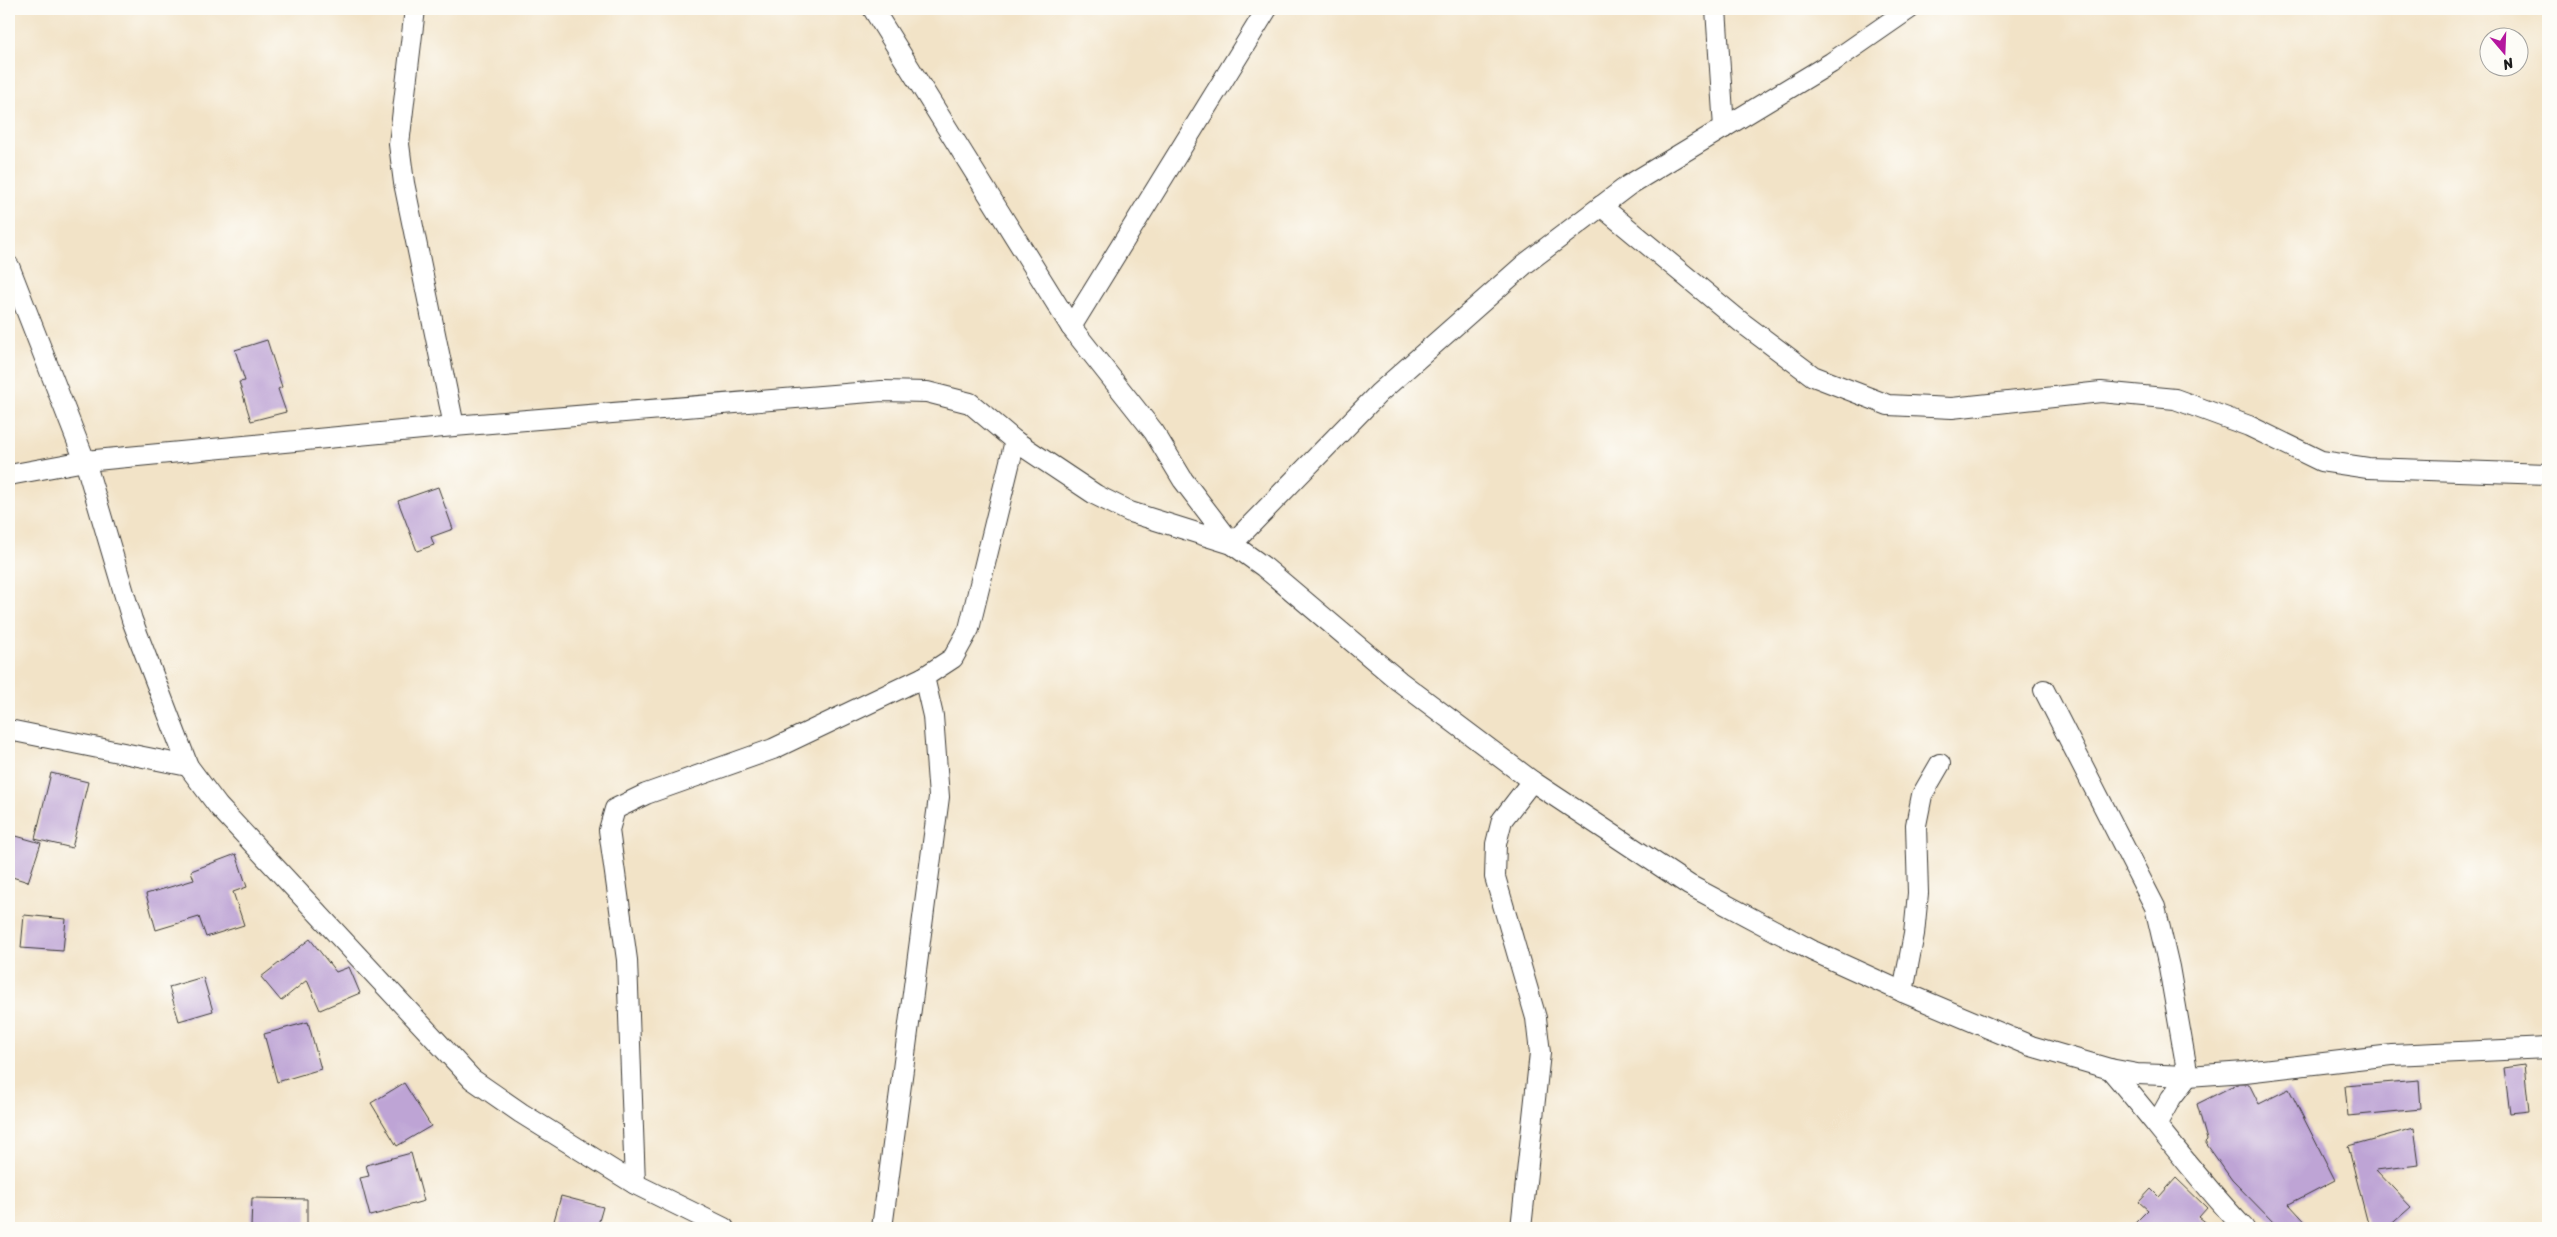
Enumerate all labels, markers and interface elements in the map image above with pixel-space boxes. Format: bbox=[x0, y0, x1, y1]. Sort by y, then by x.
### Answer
north arrow bbox=[2480, 28, 2530, 78]
text: N bbox=[2499, 50, 2518, 77]

